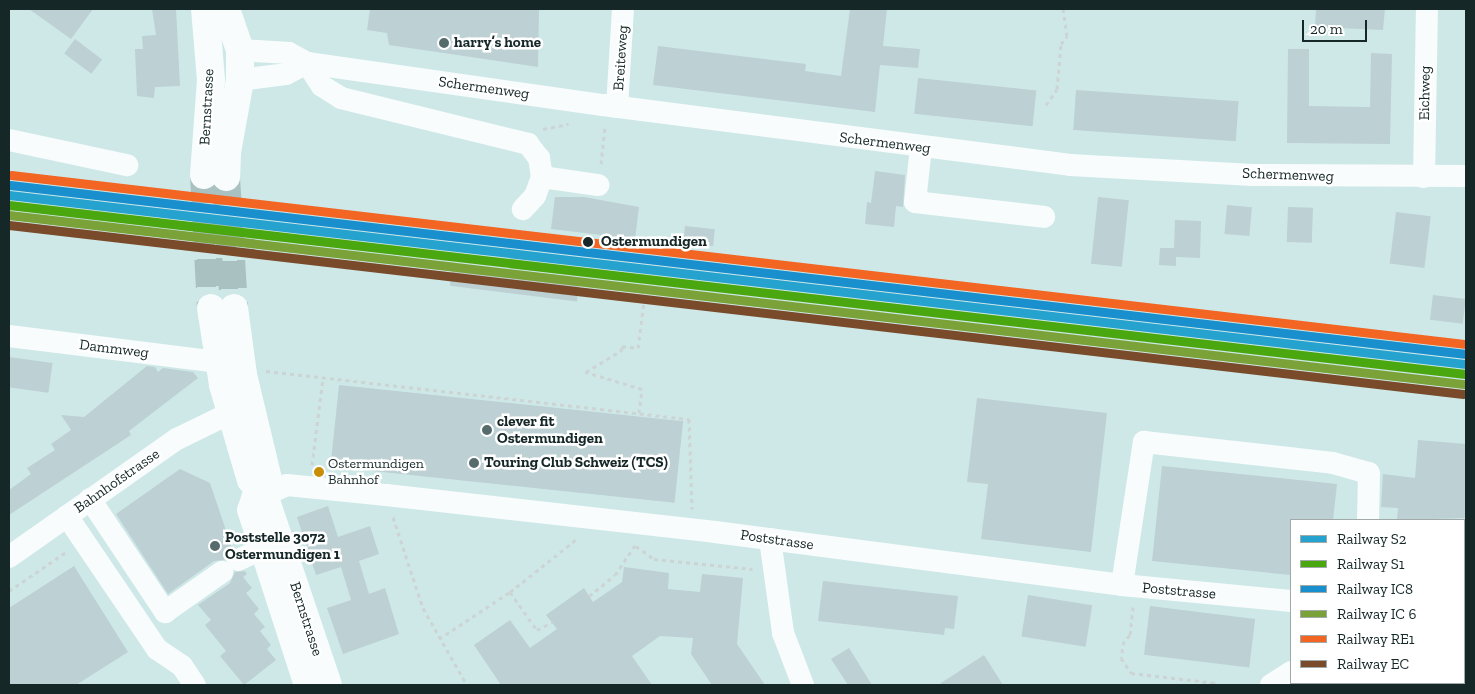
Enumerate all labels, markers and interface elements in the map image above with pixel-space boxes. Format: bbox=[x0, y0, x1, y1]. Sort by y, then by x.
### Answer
scale bar bbox=[1305, 10, 1370, 42]
text: 20 m bbox=[1310, 20, 1343, 38]
street label: Breiteweg bbox=[610, 25, 632, 91]
place label: harry’s home bbox=[454, 34, 541, 52]
marker: harry’s home bbox=[438, 37, 450, 49]
street label: Eichweg bbox=[1416, 66, 1434, 120]
street label: Bernstrasse bbox=[196, 68, 218, 146]
street label: Schermenweg bbox=[437, 73, 531, 103]
street label: Schermenweg bbox=[838, 128, 932, 158]
street label: Schermenweg bbox=[1242, 164, 1334, 186]
marker: Ostermundigen bbox=[579, 233, 597, 251]
place label: Ostermundigen bbox=[601, 233, 707, 251]
street label: Dammweg bbox=[78, 336, 150, 362]
place label: clever fit Ostermundigen bbox=[497, 412, 603, 447]
marker: clever fit Ostermundigen bbox=[481, 424, 493, 436]
street label: Bahnhofstrasse bbox=[71, 445, 163, 517]
place label: Touring Club Schweiz (TCS) bbox=[484, 454, 668, 472]
place label: Ostermundigen Bahnhof bbox=[328, 456, 424, 488]
marker: Touring Club Schweiz (TCS) bbox=[468, 457, 480, 469]
marker: Ostermundigen Bahnhof bbox=[314, 467, 324, 477]
legend bbox=[1290, 519, 1465, 684]
street label: Poststrasse bbox=[739, 526, 815, 554]
place label: Poststelle 3072 Ostermundigen 1 bbox=[225, 528, 340, 563]
text: Railway S2 bbox=[1337, 530, 1406, 548]
marker: Poststelle 3072 Ostermundigen 1 bbox=[209, 540, 221, 552]
text: Railway S1 bbox=[1337, 555, 1404, 573]
street label: Poststrasse bbox=[1141, 579, 1217, 603]
street label: Bernstrasse bbox=[286, 580, 326, 658]
text: Railway IC8 bbox=[1337, 580, 1413, 598]
text: Railway IC 6 bbox=[1337, 605, 1416, 623]
text: Railway RE1 bbox=[1337, 630, 1415, 648]
text: Railway EC bbox=[1337, 655, 1409, 673]

